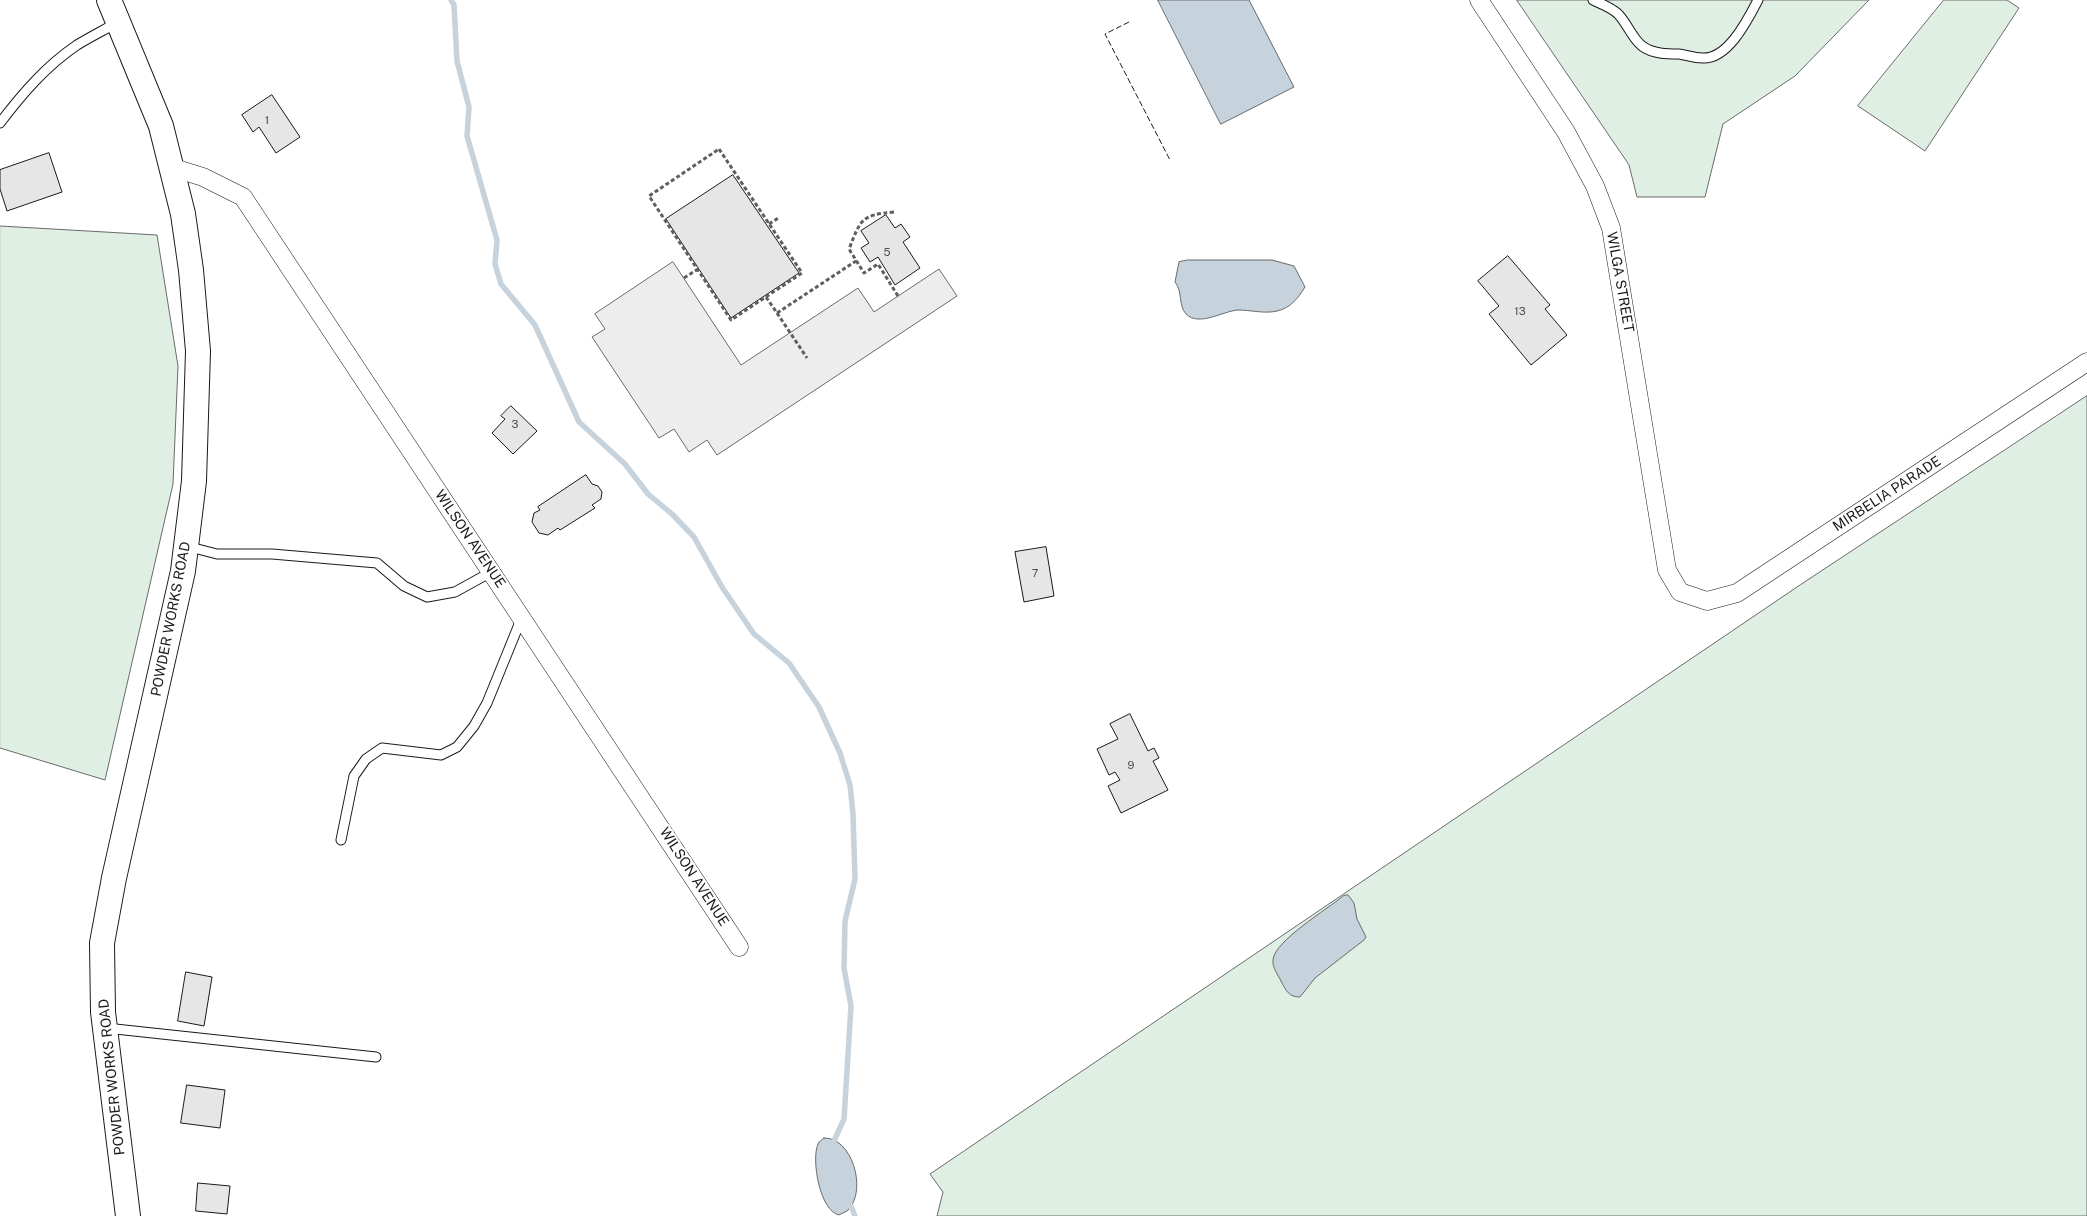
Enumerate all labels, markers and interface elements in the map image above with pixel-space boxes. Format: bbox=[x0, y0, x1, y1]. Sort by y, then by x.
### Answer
house number: 1 bbox=[265, 114, 269, 128]
street label: WILGA STREET bbox=[1603, 230, 1637, 334]
house number: 5 bbox=[883, 246, 891, 260]
house number: 13 bbox=[1514, 305, 1526, 319]
house number: 3 bbox=[512, 418, 518, 432]
street label: MIRBELIA PARADE bbox=[1830, 453, 1944, 535]
street label: WILSON AVENUE bbox=[431, 487, 509, 591]
street label: POWDER WORKS ROAD bbox=[148, 540, 194, 698]
house number: 7 bbox=[1032, 567, 1038, 581]
house number: 9 bbox=[1128, 759, 1134, 773]
street label: WILSON AVENUE bbox=[656, 824, 732, 930]
street label: POWDER WORKS ROAD bbox=[95, 998, 129, 1156]

